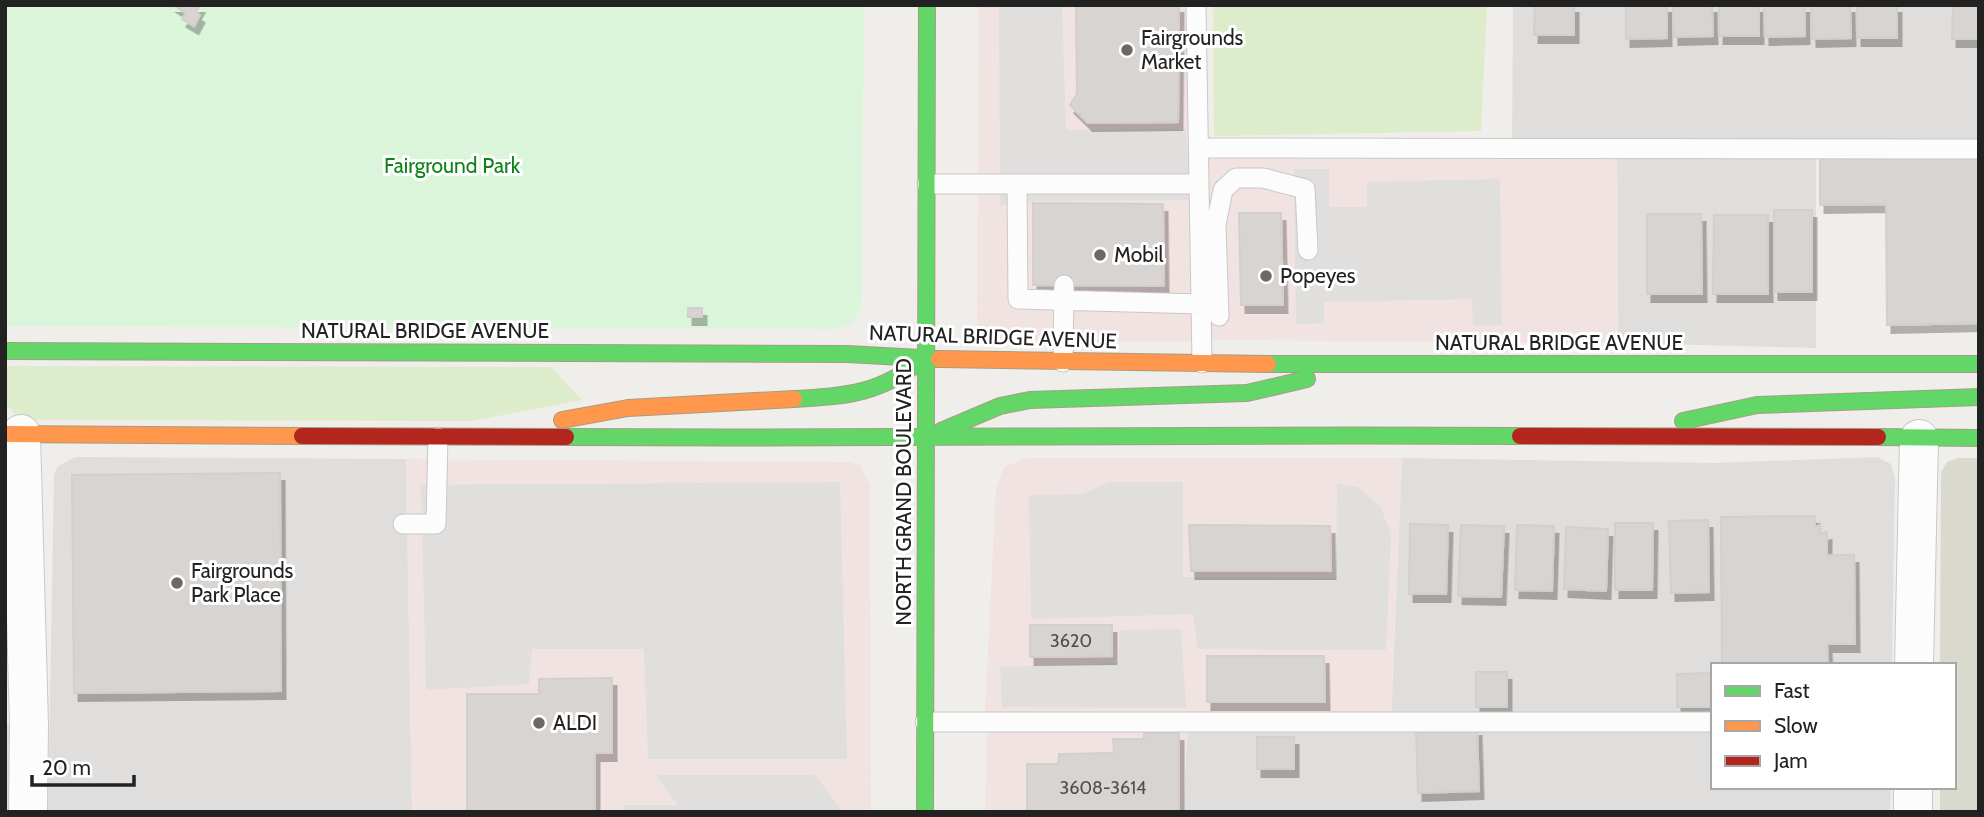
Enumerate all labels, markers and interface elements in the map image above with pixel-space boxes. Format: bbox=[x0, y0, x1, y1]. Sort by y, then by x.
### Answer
place label: Fairgrounds Market bbox=[1141, 25, 1244, 74]
marker: Fairgrounds Market bbox=[1119, 42, 1135, 58]
park label: Fairground Park bbox=[384, 153, 521, 178]
place label: Mobil bbox=[1114, 242, 1163, 267]
marker: Mobil bbox=[1092, 247, 1108, 263]
place label: Popeyes bbox=[1280, 263, 1356, 288]
marker: Popeyes bbox=[1258, 268, 1274, 284]
street label: NATURAL BRIDGE AVENUE bbox=[301, 318, 549, 343]
street label: NATURAL BRIDGE AVENUE bbox=[869, 320, 1117, 353]
street label: NATURAL BRIDGE AVENUE bbox=[1435, 330, 1683, 355]
street label: NORTH GRAND BOULEVARD bbox=[891, 358, 916, 626]
place label: Fairgrounds Park Place bbox=[191, 558, 294, 607]
marker: Fairgrounds Park Place bbox=[169, 575, 185, 591]
house number: 3620 bbox=[1050, 630, 1092, 652]
legend bbox=[1711, 663, 1956, 789]
text: Fast bbox=[1774, 678, 1810, 703]
place label: ALDI bbox=[553, 710, 597, 735]
text: Slow bbox=[1774, 713, 1818, 738]
marker: ALDI bbox=[531, 715, 547, 731]
scale bar bbox=[32, 744, 133, 788]
text: Jam bbox=[1773, 748, 1808, 773]
text: 20 m bbox=[42, 755, 91, 780]
house number: 3608-3614 bbox=[1060, 777, 1146, 799]

